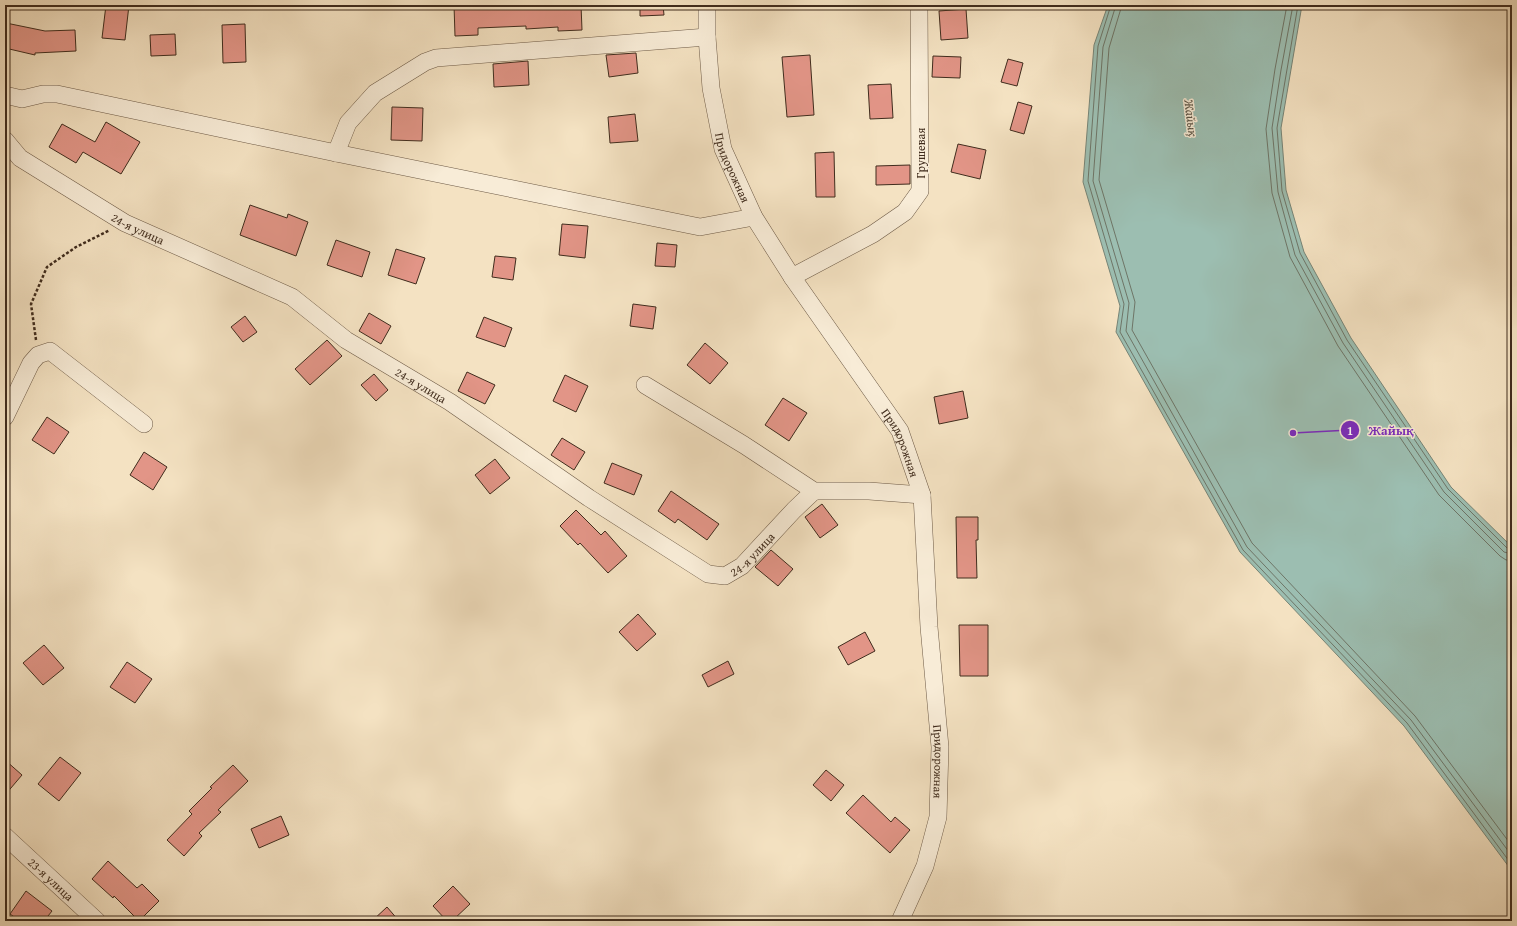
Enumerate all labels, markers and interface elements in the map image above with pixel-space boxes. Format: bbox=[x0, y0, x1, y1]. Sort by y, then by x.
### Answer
water label: Жайық bbox=[1179, 97, 1203, 138]
street label: Грушевая bbox=[912, 128, 929, 178]
street label: Придорожная bbox=[711, 131, 755, 205]
street label: 24-я улица bbox=[108, 208, 168, 248]
street label: 24-я улица bbox=[392, 363, 450, 407]
street label: Придорожная bbox=[878, 405, 924, 479]
callout: Жайық bbox=[1340, 418, 1421, 443]
text: Жайық bbox=[1367, 421, 1414, 440]
text: 1 bbox=[1347, 422, 1353, 439]
street label: 24-я улица bbox=[726, 528, 778, 580]
street label: Придорожная bbox=[929, 724, 949, 799]
street label: 23-я улица bbox=[25, 853, 78, 904]

